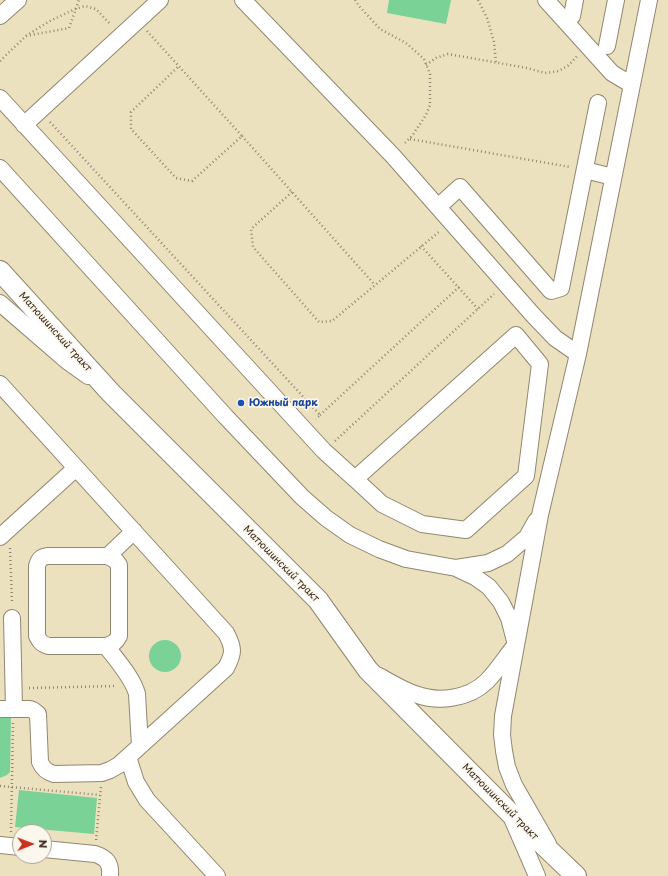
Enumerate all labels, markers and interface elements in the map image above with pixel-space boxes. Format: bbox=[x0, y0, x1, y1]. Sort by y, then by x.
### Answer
street label: Матюшинский тракт bbox=[16, 290, 94, 374]
place label: Южный парк bbox=[249, 397, 317, 409]
marker: Южный парк bbox=[236, 398, 246, 408]
street label: Матюшинский тракт bbox=[240, 523, 322, 605]
street label: Матюшинский тракт bbox=[459, 761, 541, 843]
north arrow bbox=[12, 824, 52, 864]
text: N bbox=[35, 839, 52, 848]

